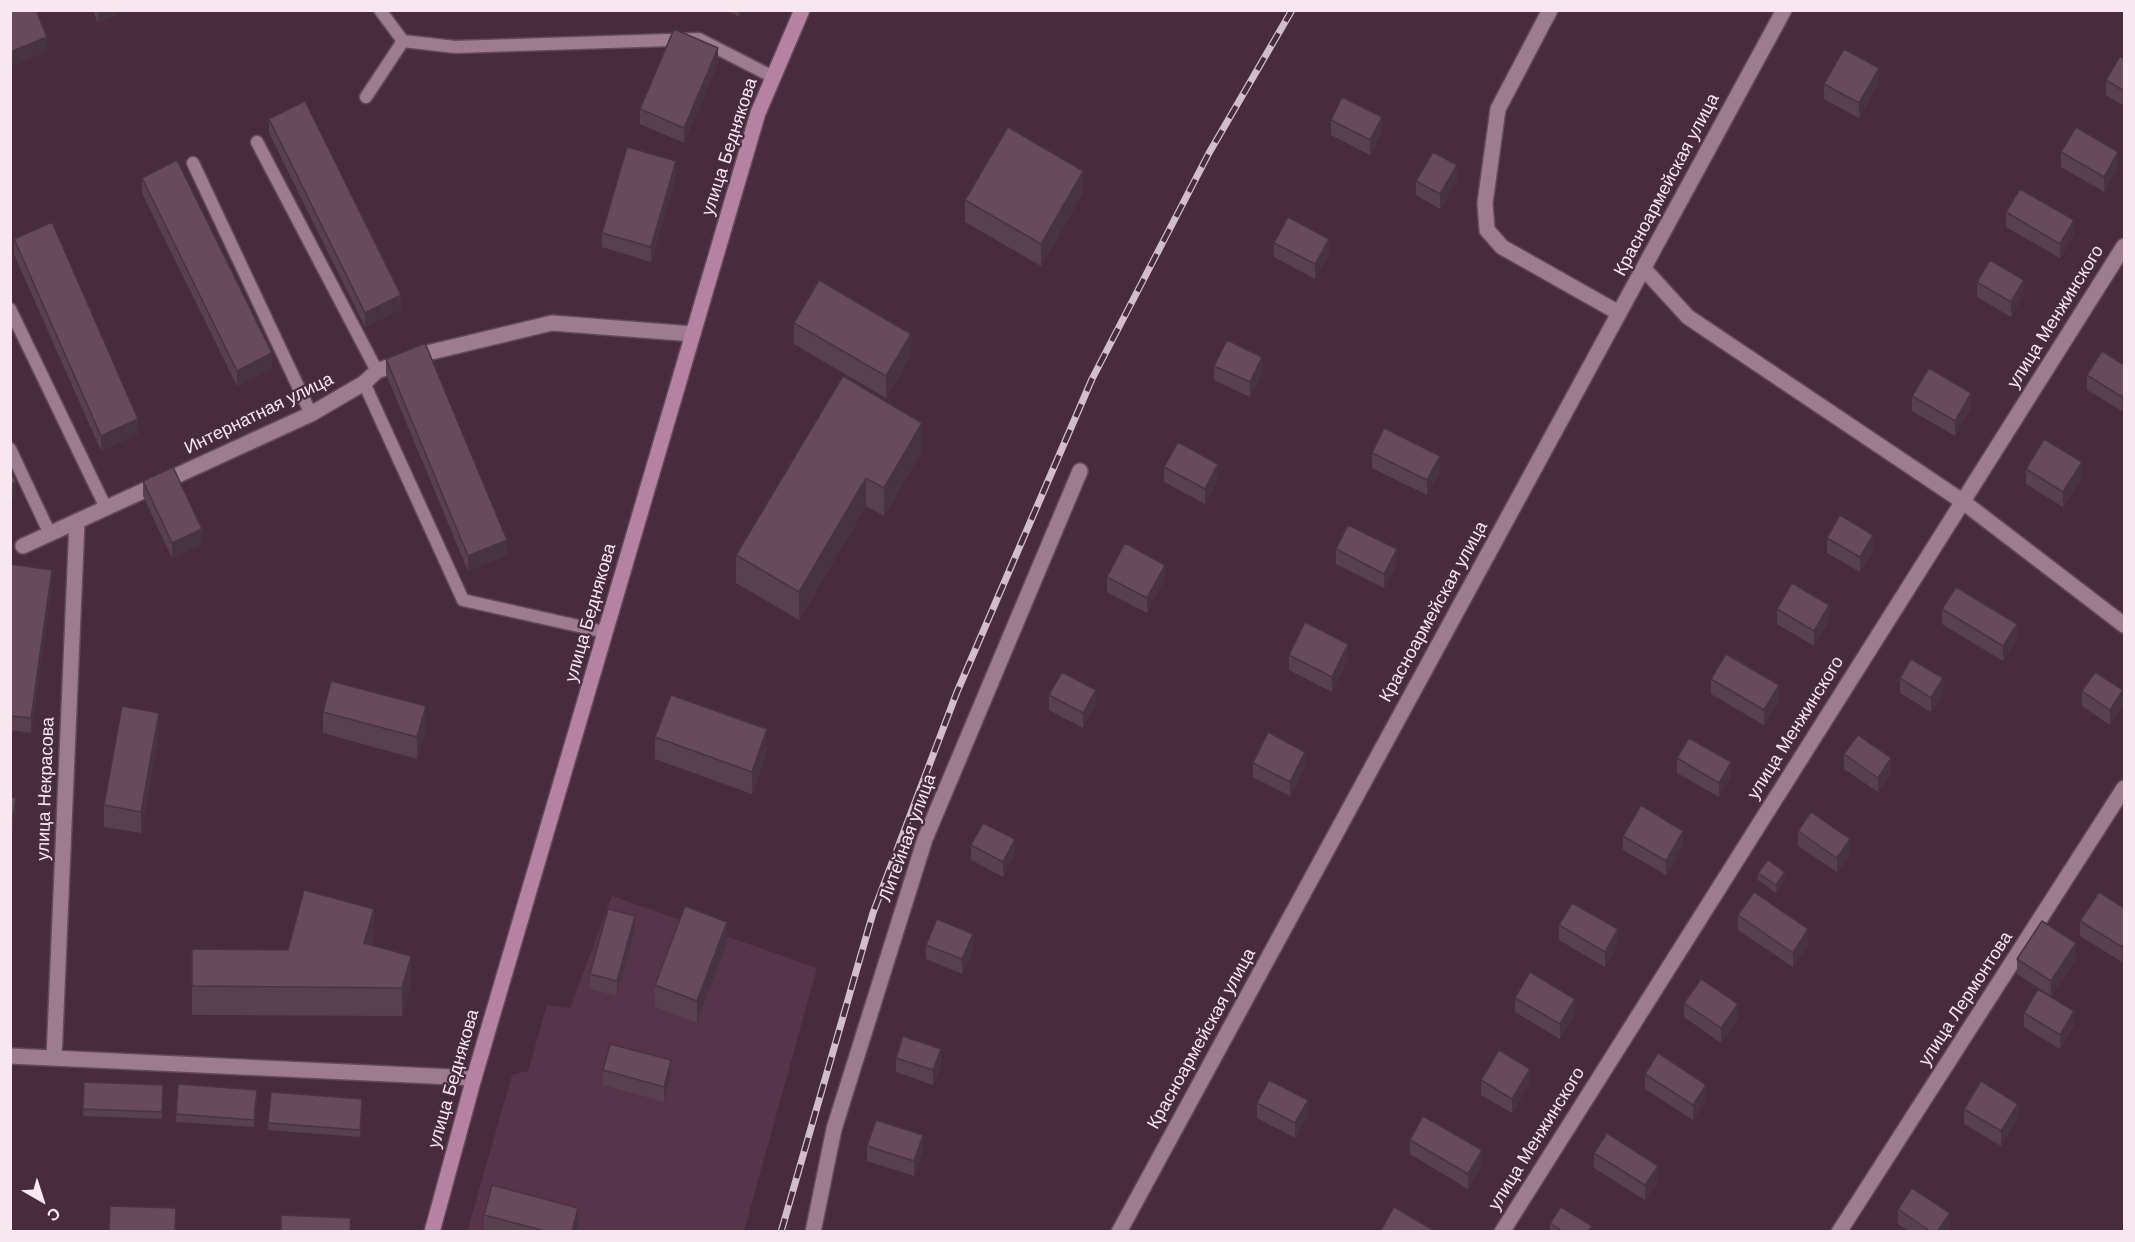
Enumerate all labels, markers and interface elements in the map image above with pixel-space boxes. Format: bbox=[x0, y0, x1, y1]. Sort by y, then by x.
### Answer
street label: улица Беднякова bbox=[698, 75, 762, 219]
street label: Красноармейская улица bbox=[1610, 90, 1724, 280]
street label: улица Менжинского bbox=[2003, 241, 2109, 393]
street label: Интернатная улица bbox=[181, 369, 337, 459]
street label: Красноармейская улица bbox=[1375, 518, 1493, 706]
street label: улица Беднякова bbox=[561, 541, 621, 685]
street label: улица Менжинского bbox=[1743, 652, 1849, 804]
street label: улица Некрасова bbox=[33, 717, 59, 861]
street label: Литейная улица bbox=[875, 771, 941, 905]
street label: улица Лермонтова bbox=[1914, 928, 2018, 1070]
street label: Красноармейская улица bbox=[1143, 945, 1261, 1133]
street label: улица Беднякова bbox=[424, 1007, 484, 1151]
street label: улица Менжинского bbox=[1484, 1063, 1590, 1215]
north arrow bbox=[12, 1170, 72, 1230]
text: С bbox=[44, 1204, 63, 1225]

